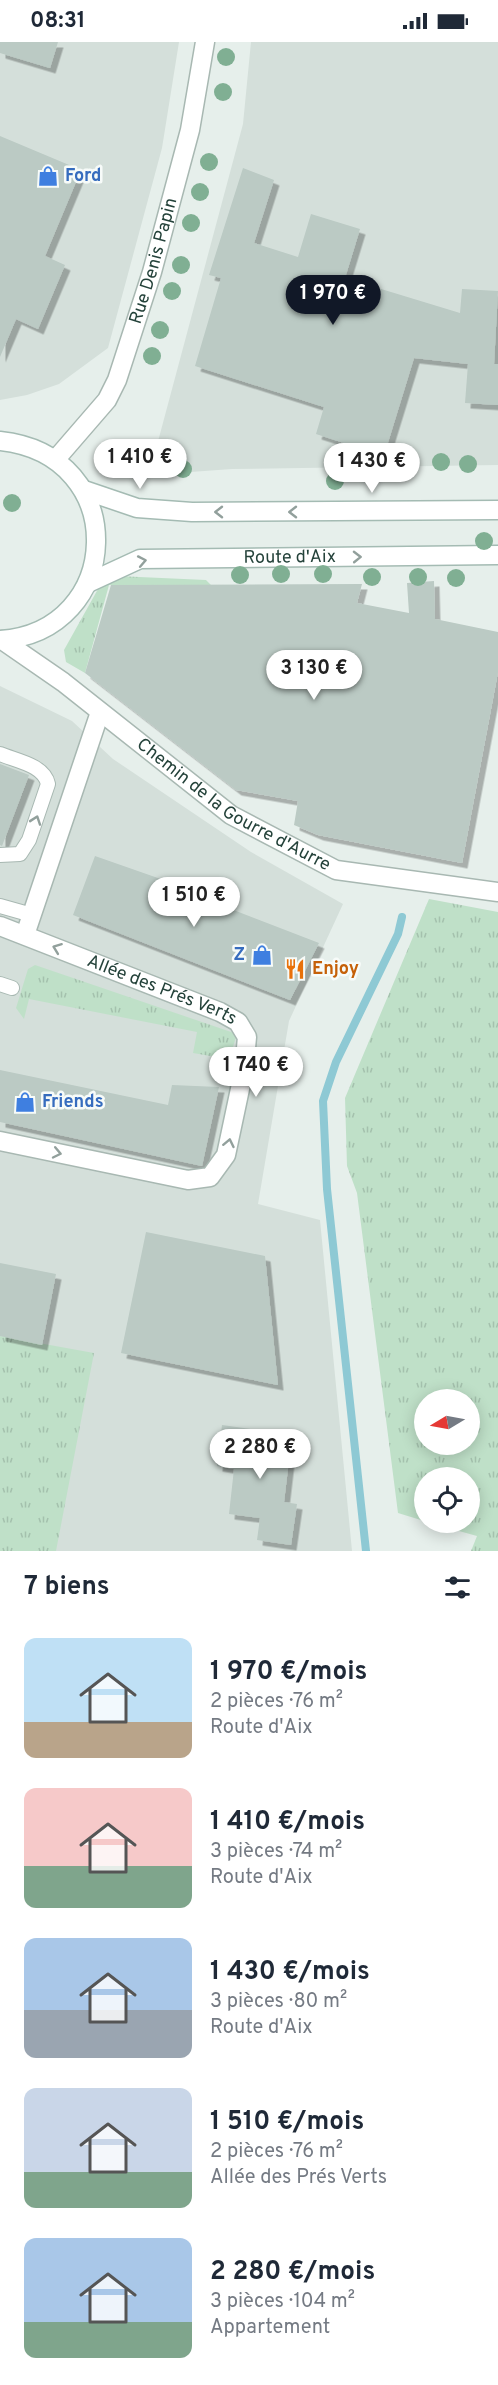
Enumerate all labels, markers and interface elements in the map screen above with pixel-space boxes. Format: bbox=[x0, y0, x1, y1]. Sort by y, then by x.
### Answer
text: 08:31 bbox=[30, 8, 86, 35]
shop icon: Ford bbox=[36, 164, 60, 188]
place label: Ford bbox=[65, 165, 101, 188]
street label: Rue Denis Papin bbox=[124, 195, 183, 327]
pin: 1 970 € bbox=[278, 275, 388, 326]
text: 1 970 € bbox=[300, 281, 366, 307]
pin: 1 410 € bbox=[85, 439, 195, 490]
pin: 1 430 € bbox=[317, 443, 427, 494]
text: 1 410 € bbox=[108, 445, 172, 471]
text: 1 430 € bbox=[338, 449, 406, 475]
one-way arrow bbox=[214, 506, 223, 518]
one-way arrow bbox=[288, 506, 297, 518]
street label: Route d'Aix bbox=[243, 545, 336, 569]
one-way arrow bbox=[353, 551, 362, 563]
one-way arrow bbox=[137, 555, 147, 568]
pin: 3 130 € bbox=[259, 650, 369, 701]
text: 3 130 € bbox=[280, 656, 348, 682]
street label: Chemin de la Gourre d'Aurre bbox=[132, 733, 334, 877]
one-way arrow bbox=[28, 815, 41, 826]
pin: 1 510 € bbox=[139, 877, 249, 928]
text: 1 510 € bbox=[162, 883, 226, 909]
one-way arrow bbox=[52, 943, 63, 955]
shop icon: Z bbox=[250, 943, 274, 967]
place label: Z bbox=[233, 944, 245, 967]
street label: Allée des Prés Verts bbox=[84, 950, 241, 1031]
restaurant icon: Enjoy bbox=[283, 957, 307, 981]
place label: Enjoy bbox=[312, 958, 359, 981]
pin: 1 740 € bbox=[201, 1047, 311, 1098]
text: 1 740 € bbox=[223, 1053, 289, 1079]
shop icon: Friends bbox=[13, 1090, 37, 1114]
place label: Friends bbox=[42, 1091, 104, 1114]
one-way arrow bbox=[222, 1139, 235, 1149]
one-way arrow bbox=[52, 1146, 62, 1159]
north arrow bbox=[414, 1389, 480, 1455]
map controls bbox=[414, 1389, 480, 1533]
pin: 2 280 € bbox=[205, 1429, 315, 1480]
text: 2 280 € bbox=[224, 1435, 296, 1461]
button: locate bbox=[414, 1467, 480, 1533]
text: 7 biens bbox=[24, 1571, 110, 1604]
icon: filters bbox=[441, 1571, 474, 1604]
text: 1 970 €/mois bbox=[210, 1656, 367, 1689]
icon: home bbox=[72, 1662, 144, 1734]
text: 2 pièces · 76 m² bbox=[210, 1689, 343, 1715]
text: Route d'Aix bbox=[210, 1715, 313, 1741]
text: 1 410 €/mois bbox=[210, 1806, 365, 1839]
icon: home bbox=[72, 1812, 144, 1884]
text: 3 pièces · 74 m² bbox=[210, 1839, 342, 1865]
text: Route d'Aix bbox=[210, 1865, 313, 1891]
text: 1 430 €/mois bbox=[210, 1956, 370, 1989]
icon: home bbox=[72, 1962, 144, 2034]
text: 3 pièces · 80 m² bbox=[210, 1989, 347, 2015]
text: Route d'Aix bbox=[210, 2015, 313, 2041]
text: 1 510 €/mois bbox=[210, 2106, 364, 2139]
icon: home bbox=[72, 2112, 144, 2184]
text: 2 pièces · 76 m² bbox=[210, 2139, 343, 2165]
text: Allée des Prés Verts bbox=[210, 2165, 387, 2191]
text: 2 280 €/mois bbox=[210, 2256, 375, 2289]
icon: home bbox=[72, 2262, 144, 2334]
text: 3 pièces · 104 m² bbox=[210, 2289, 355, 2315]
text: Appartement bbox=[210, 2315, 330, 2341]

